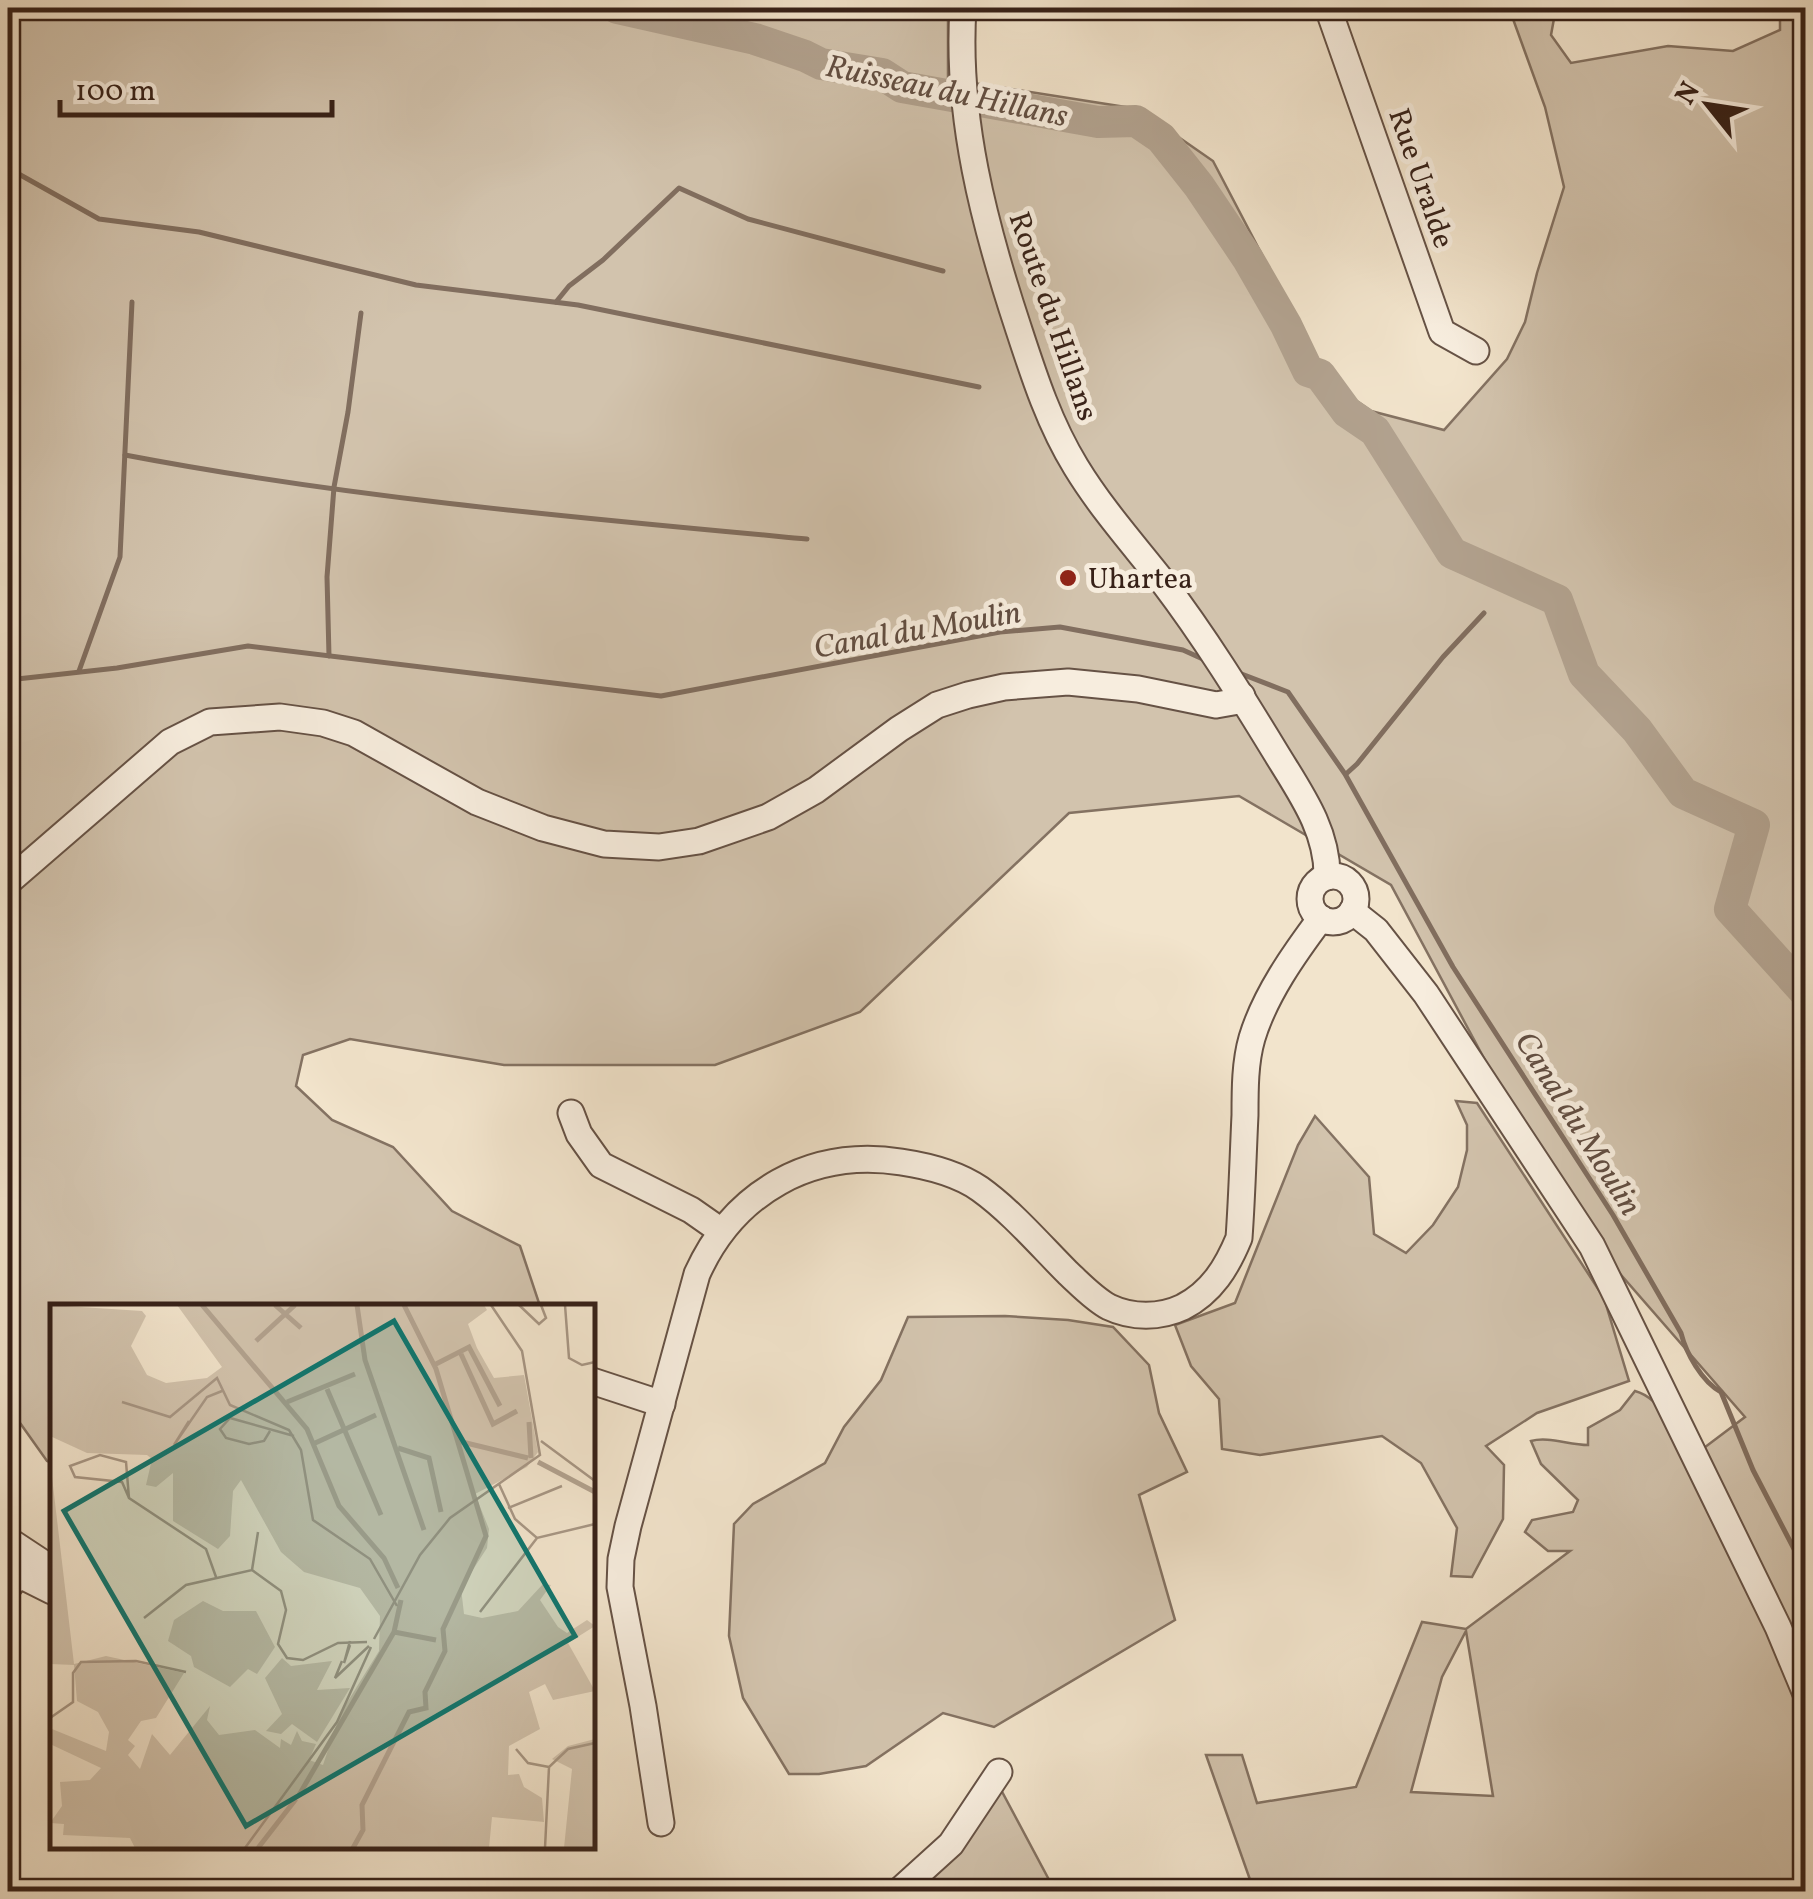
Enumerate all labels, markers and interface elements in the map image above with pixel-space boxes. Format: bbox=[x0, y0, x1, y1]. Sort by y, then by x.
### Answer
water label: Ruisseau du Hillans bbox=[821, 46, 1072, 140]
scale bar bbox=[60, 55, 332, 117]
north arrow bbox=[1658, 55, 1758, 155]
text: 100 m bbox=[75, 71, 156, 113]
text: N bbox=[1667, 75, 1710, 112]
street label: Rue Uralde bbox=[1377, 103, 1464, 254]
street label: Route du Hillans bbox=[997, 207, 1108, 427]
place label: Uhartea bbox=[1088, 559, 1193, 601]
marker: Uhartea bbox=[1057, 567, 1079, 589]
water label: Canal du Moulin bbox=[811, 592, 1024, 672]
water label: Canal du Moulin bbox=[1502, 1024, 1651, 1225]
inset map bbox=[50, 1304, 595, 1849]

